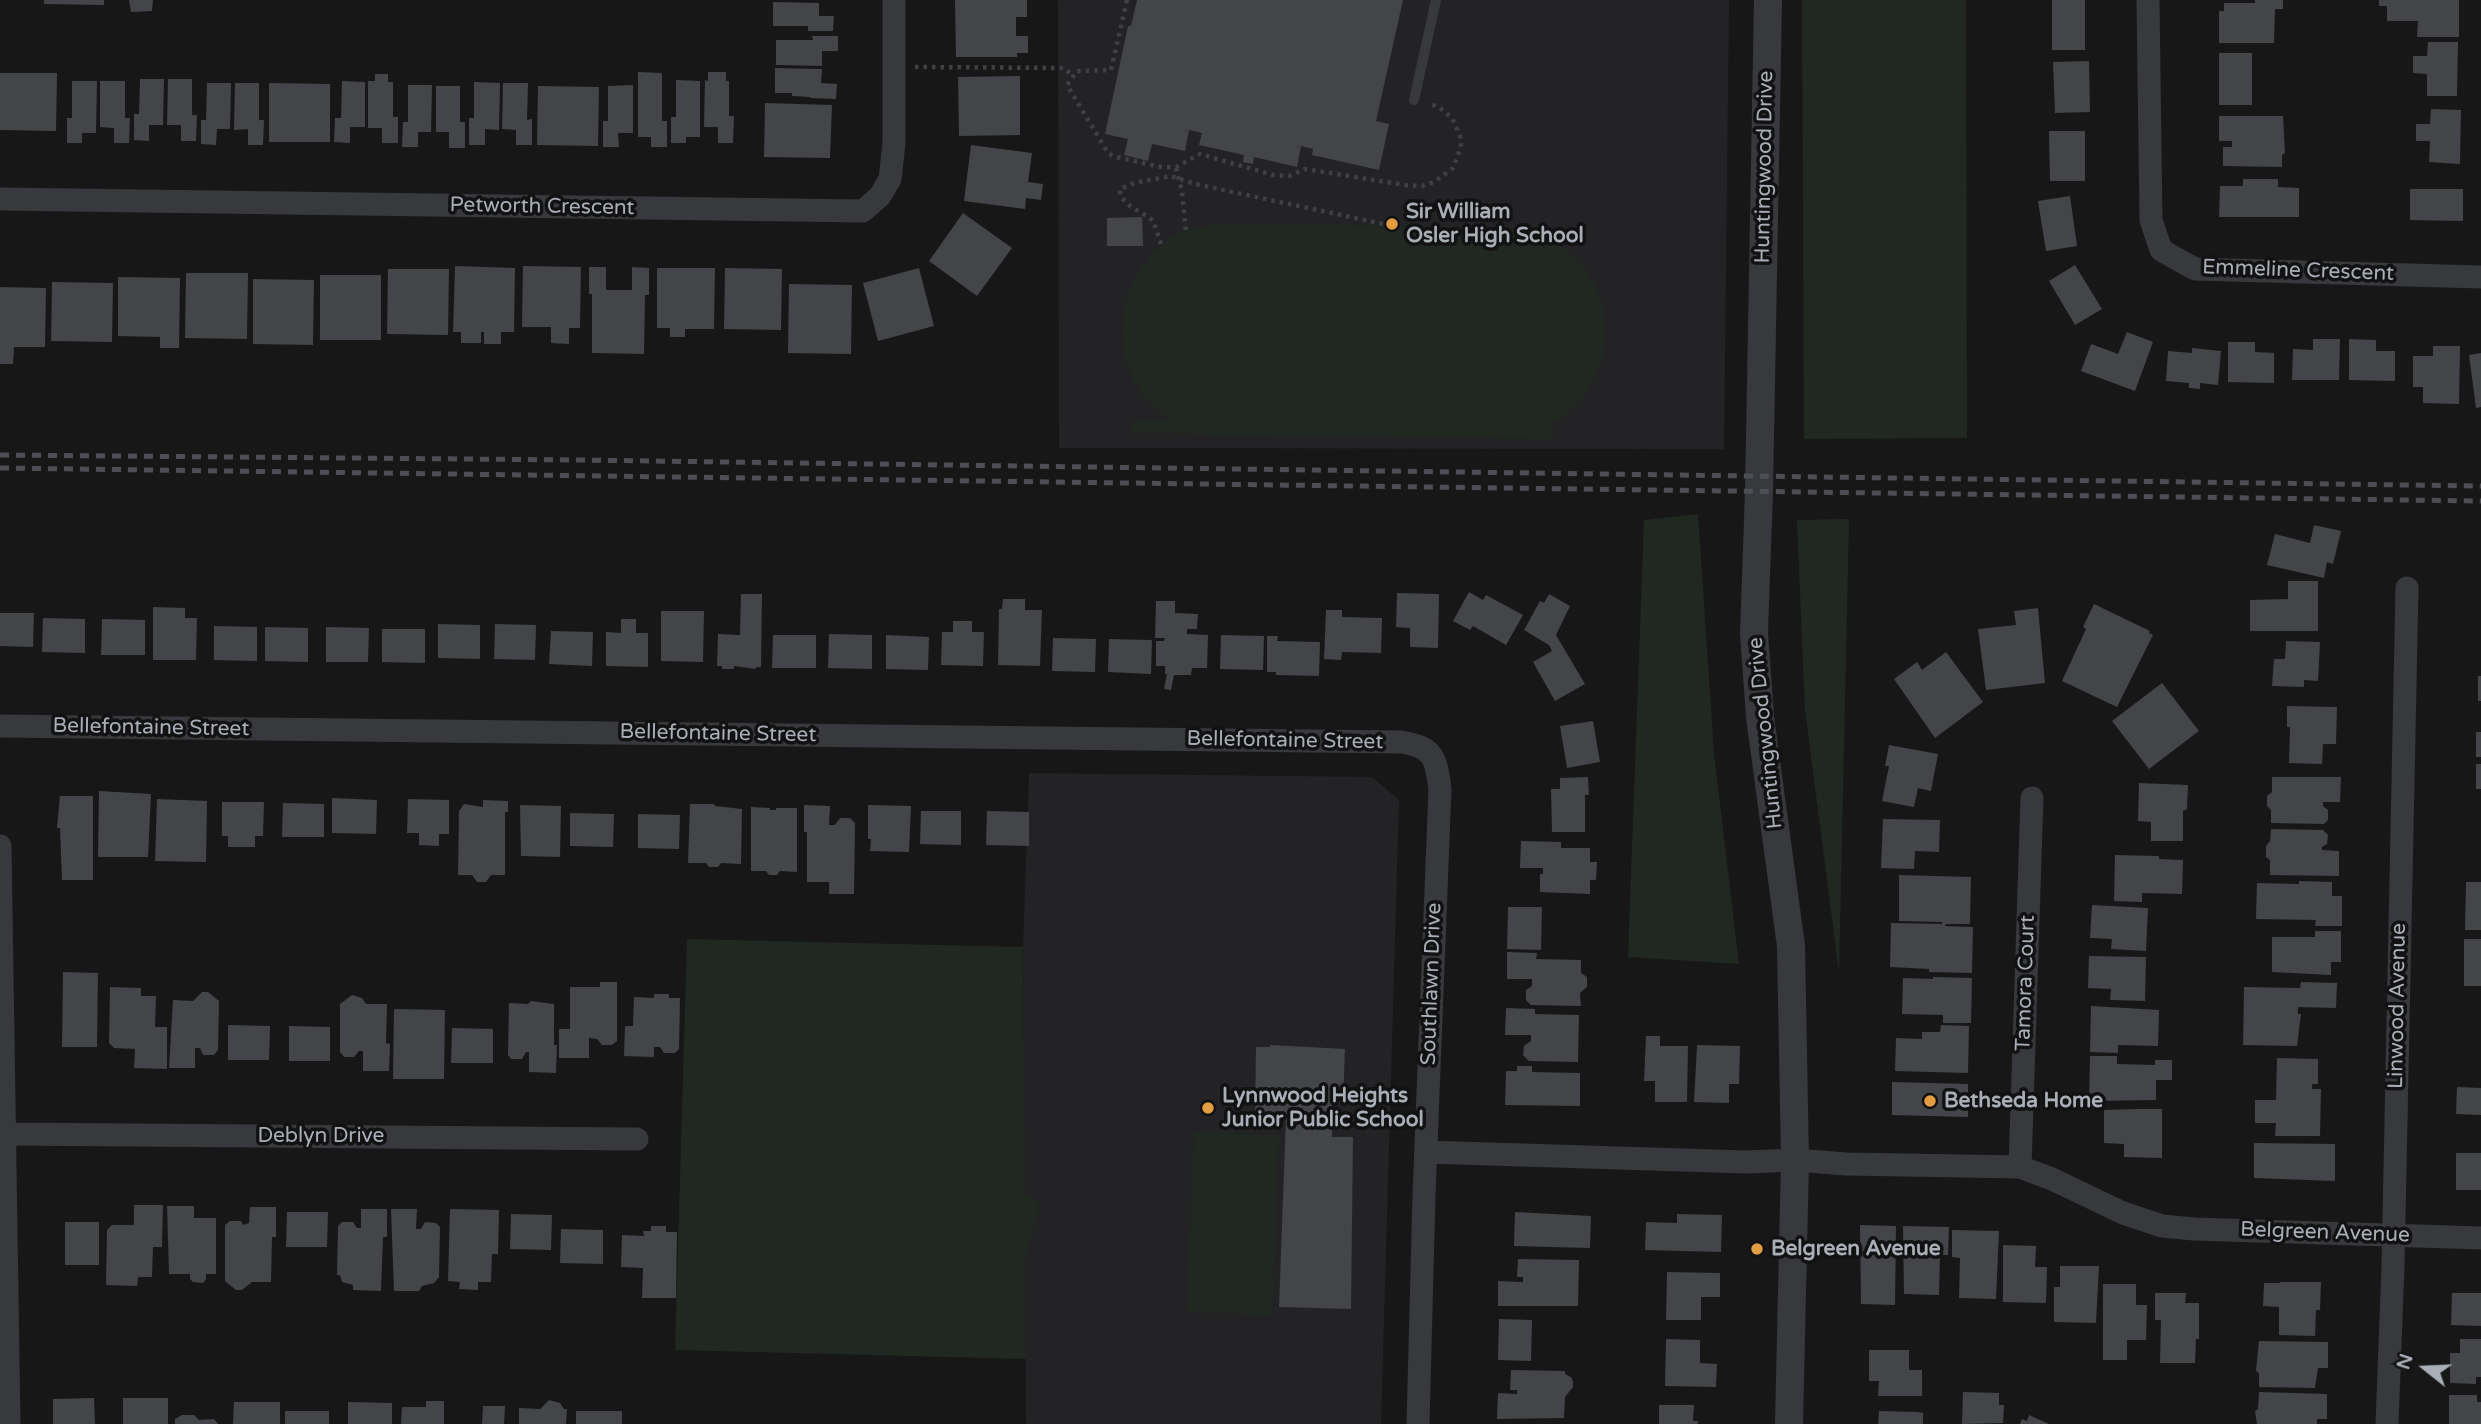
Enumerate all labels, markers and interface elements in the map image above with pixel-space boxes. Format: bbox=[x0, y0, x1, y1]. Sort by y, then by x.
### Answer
street label: Huntingwood Drive bbox=[1751, 70, 1779, 264]
street label: Petworth Crescent bbox=[449, 193, 635, 221]
place label: Sir William Osler High School bbox=[1406, 199, 1584, 249]
marker: Sir William Osler High School bbox=[1384, 216, 1400, 232]
street label: Emmeline Crescent bbox=[2202, 255, 2394, 287]
street label: Huntingwood Drive bbox=[1743, 636, 1789, 830]
street label: Bellefontaine Street bbox=[52, 714, 250, 742]
street label: Bellefontaine Street bbox=[619, 720, 817, 748]
street label: Bellefontaine Street bbox=[1186, 727, 1384, 755]
street label: Southlawn Drive bbox=[1417, 902, 1447, 1066]
street label: Tamora Court bbox=[2011, 915, 2041, 1051]
street label: Linwood Avenue bbox=[2384, 923, 2412, 1089]
place label: Lynnwood Heights Junior Public School bbox=[1222, 1083, 1424, 1133]
place label: Bethseda Home bbox=[1944, 1088, 2103, 1114]
marker: Bethseda Home bbox=[1922, 1093, 1938, 1109]
marker: Lynnwood Heights Junior Public School bbox=[1200, 1100, 1216, 1116]
street label: Deblyn Drive bbox=[258, 1123, 384, 1149]
street label: Belgreen Avenue bbox=[2240, 1217, 2410, 1249]
place label: Belgreen Avenue bbox=[1771, 1236, 1941, 1262]
marker: Belgreen Avenue bbox=[1749, 1241, 1765, 1257]
north arrow bbox=[2390, 1333, 2460, 1403]
text: N bbox=[2392, 1351, 2418, 1372]

